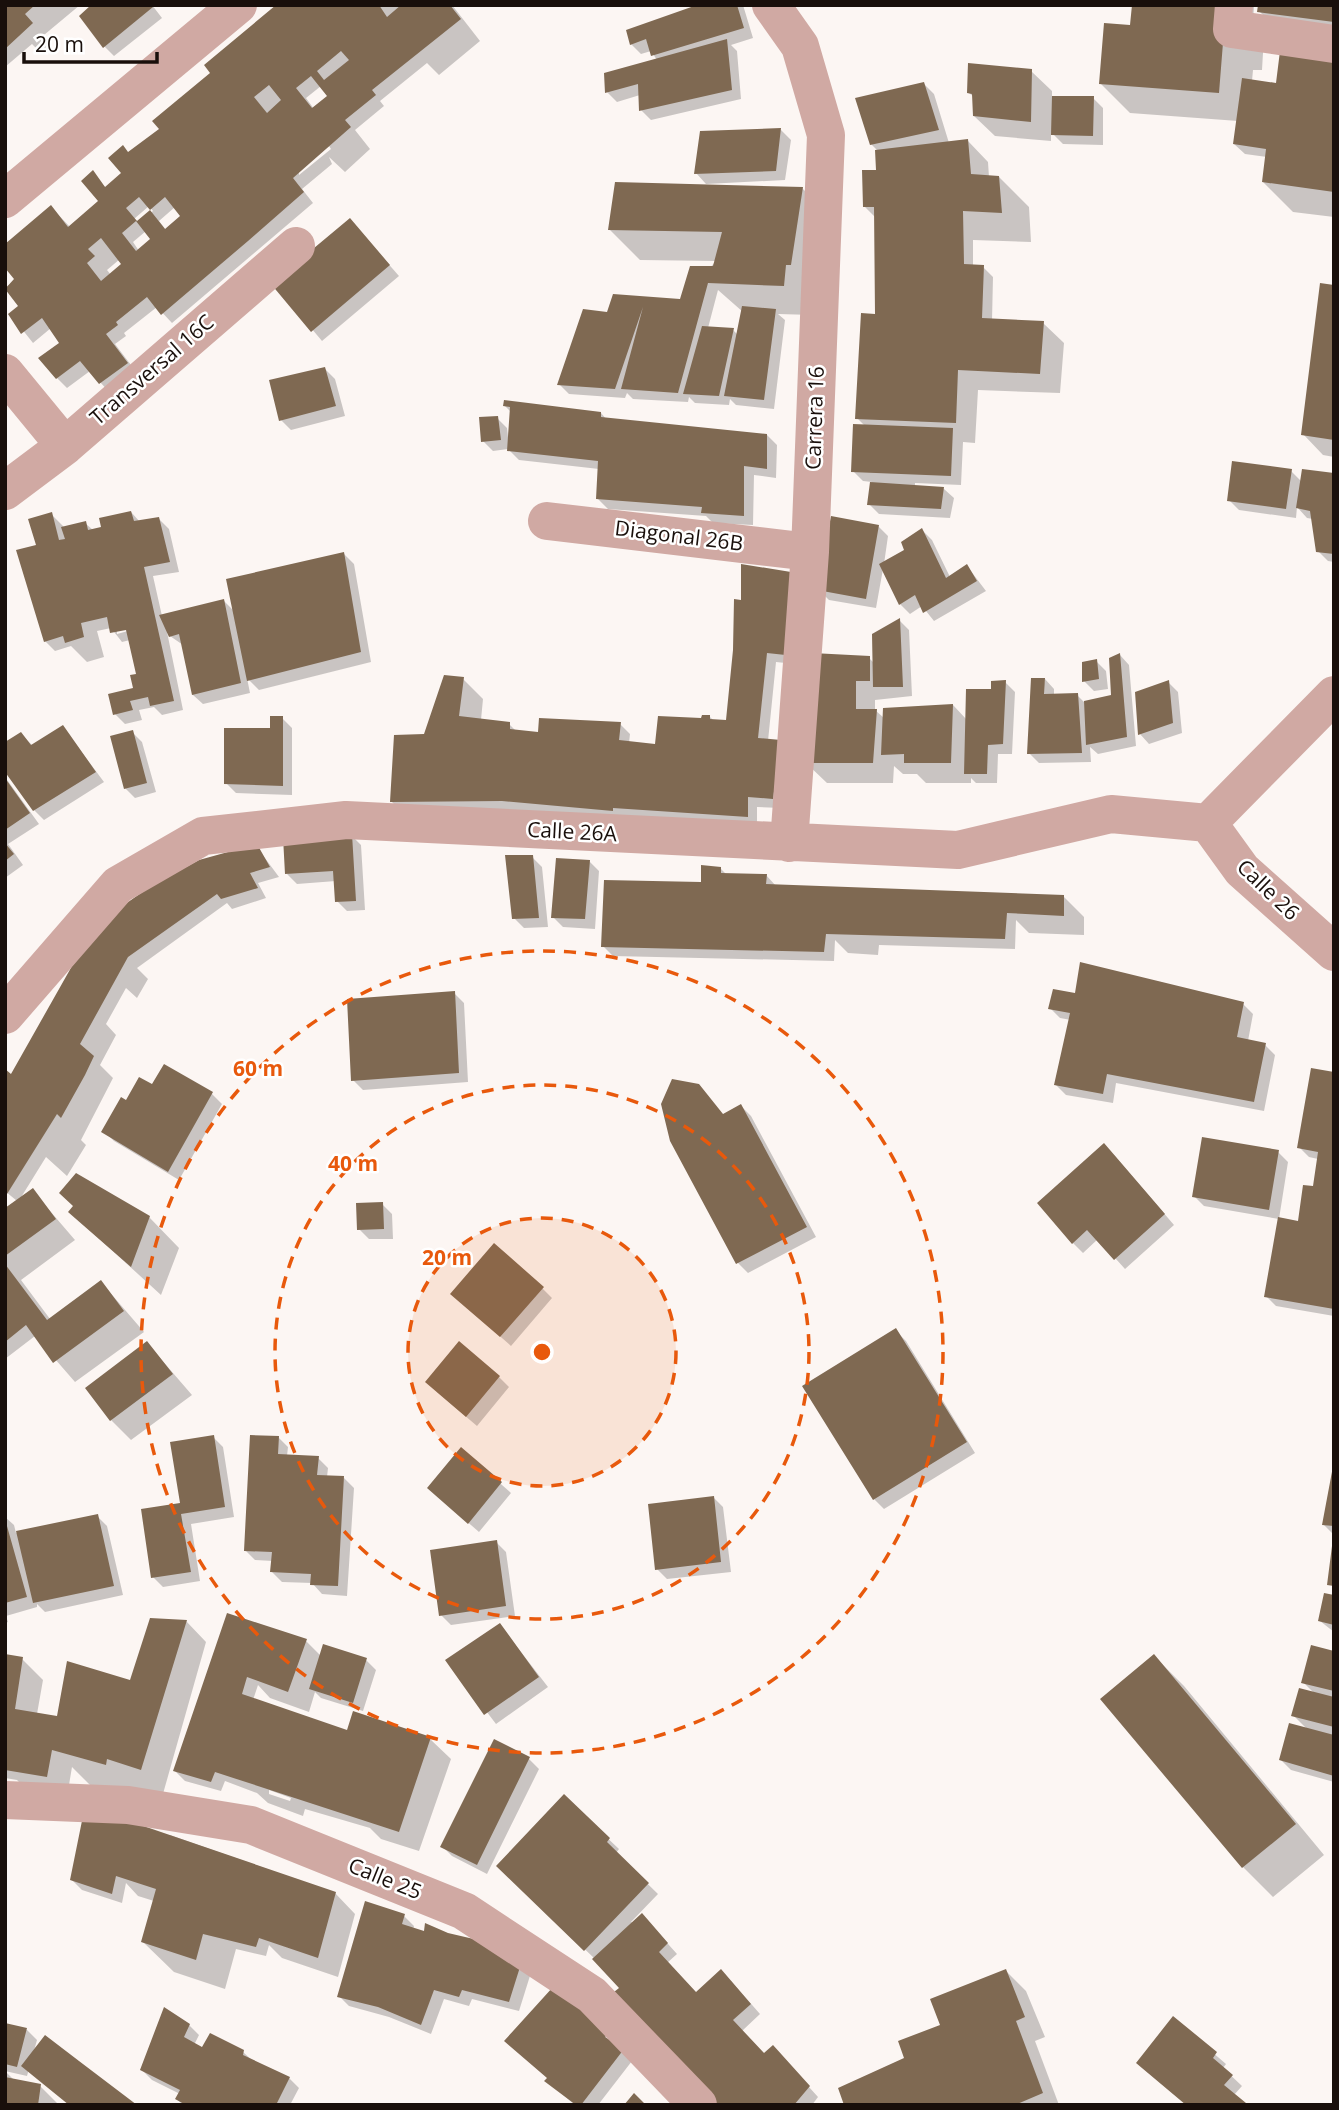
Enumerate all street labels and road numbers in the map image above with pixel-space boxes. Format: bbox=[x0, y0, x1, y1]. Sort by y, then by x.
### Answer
street label: Transversal 16C bbox=[84, 308, 219, 431]
street label: Carrera 16 bbox=[798, 366, 830, 470]
street label: Diagonal 26B bbox=[613, 513, 745, 557]
street label: Calle 26A bbox=[526, 815, 618, 847]
street label: Calle 26 bbox=[1231, 853, 1306, 926]
street label: Calle 25 bbox=[345, 1851, 426, 1905]

